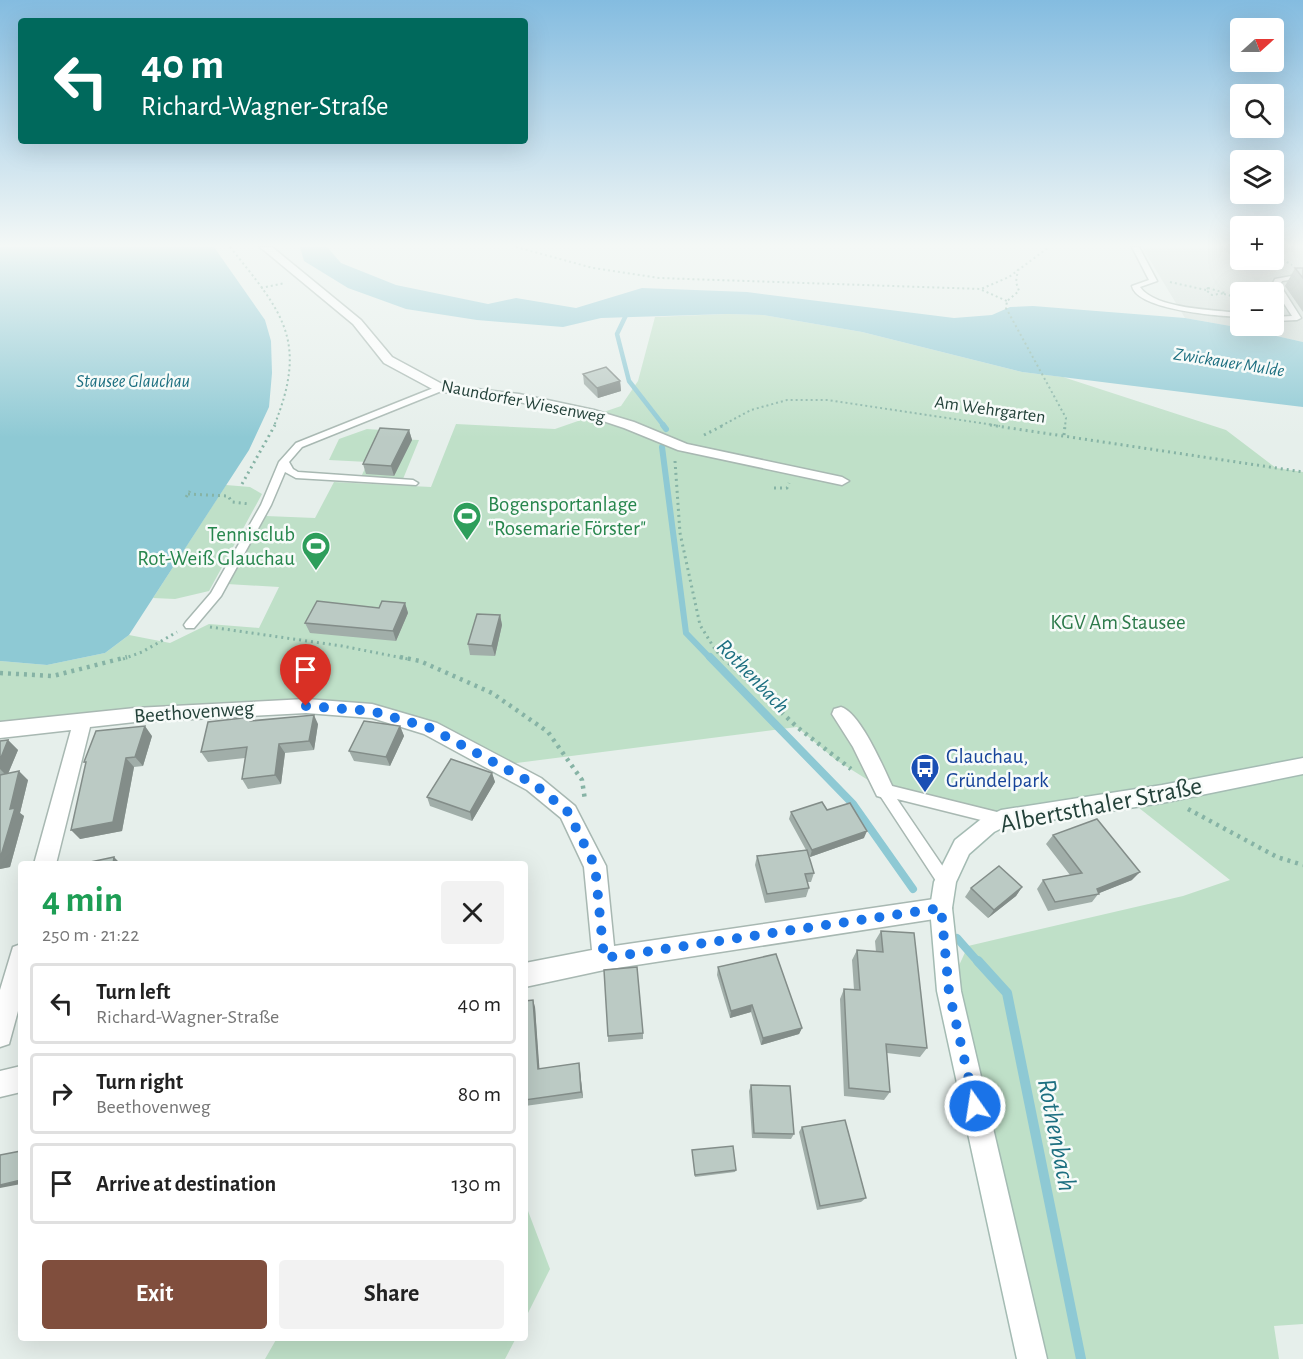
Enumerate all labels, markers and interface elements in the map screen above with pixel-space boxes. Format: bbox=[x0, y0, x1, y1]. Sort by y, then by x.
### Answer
north arrow bbox=[1230, 18, 1284, 72]
map controls bbox=[1230, 18, 1284, 336]
icon: left bbox=[42, 42, 120, 120]
text: 40 m bbox=[141, 44, 224, 86]
button: search bbox=[1230, 84, 1284, 138]
text: Richard-Wagner-Straße bbox=[141, 93, 388, 120]
button: layers bbox=[1230, 150, 1284, 204]
button: + bbox=[1230, 216, 1284, 270]
button: − bbox=[1230, 282, 1284, 336]
water label: Zwickauer Mulde bbox=[1172, 345, 1286, 381]
water label: Stausee Glauchau bbox=[76, 373, 190, 391]
street label: Naundorfer Wiesenweg bbox=[440, 377, 606, 427]
street label: Am Wehrgarten bbox=[933, 393, 1047, 427]
place label: Bogensportanlage "Rosemarie Förster" bbox=[488, 494, 646, 539]
sports icon: Bogensportanlage "Rosemarie Förster" bbox=[451, 500, 483, 542]
place label: Tennisclub Rot-Weiß Glauchau bbox=[137, 524, 295, 569]
sports icon: Tennisclub Rot-Weiß Glauchau bbox=[300, 530, 332, 572]
park label: KGV Am Stausee bbox=[1050, 612, 1186, 633]
water label: Rothenbach bbox=[713, 635, 793, 717]
pin bbox=[280, 644, 331, 706]
icon: arrive bbox=[289, 653, 322, 686]
street label: Beethovenweg bbox=[133, 697, 256, 727]
place label: Glauchau, Gründelpark bbox=[946, 746, 1049, 791]
bus stop icon: Glauchau, Gründelpark bbox=[909, 752, 941, 794]
street label: Albertsthaler Straße bbox=[998, 773, 1204, 837]
button: close bbox=[441, 881, 504, 944]
text: 4 min bbox=[42, 882, 123, 918]
text: 250 m · 21:22 bbox=[42, 925, 139, 945]
text: Turn left bbox=[96, 981, 170, 1003]
icon: left bbox=[45, 987, 78, 1020]
text: 40 m bbox=[458, 993, 501, 1015]
text: Richard-Wagner-Straße bbox=[96, 1007, 279, 1027]
text: Turn right bbox=[96, 1071, 183, 1093]
position arrow bbox=[943, 1074, 1007, 1138]
water label: Rothenbach bbox=[1033, 1076, 1081, 1194]
icon: right bbox=[45, 1077, 78, 1110]
text: 80 m bbox=[458, 1083, 501, 1105]
text: Beethovenweg bbox=[96, 1097, 211, 1117]
icon: arrive bbox=[45, 1167, 78, 1200]
text: Arrive at destination bbox=[96, 1173, 276, 1195]
text: 130 m bbox=[452, 1173, 501, 1195]
button: Exit bbox=[42, 1260, 267, 1329]
button: Share bbox=[279, 1260, 504, 1329]

